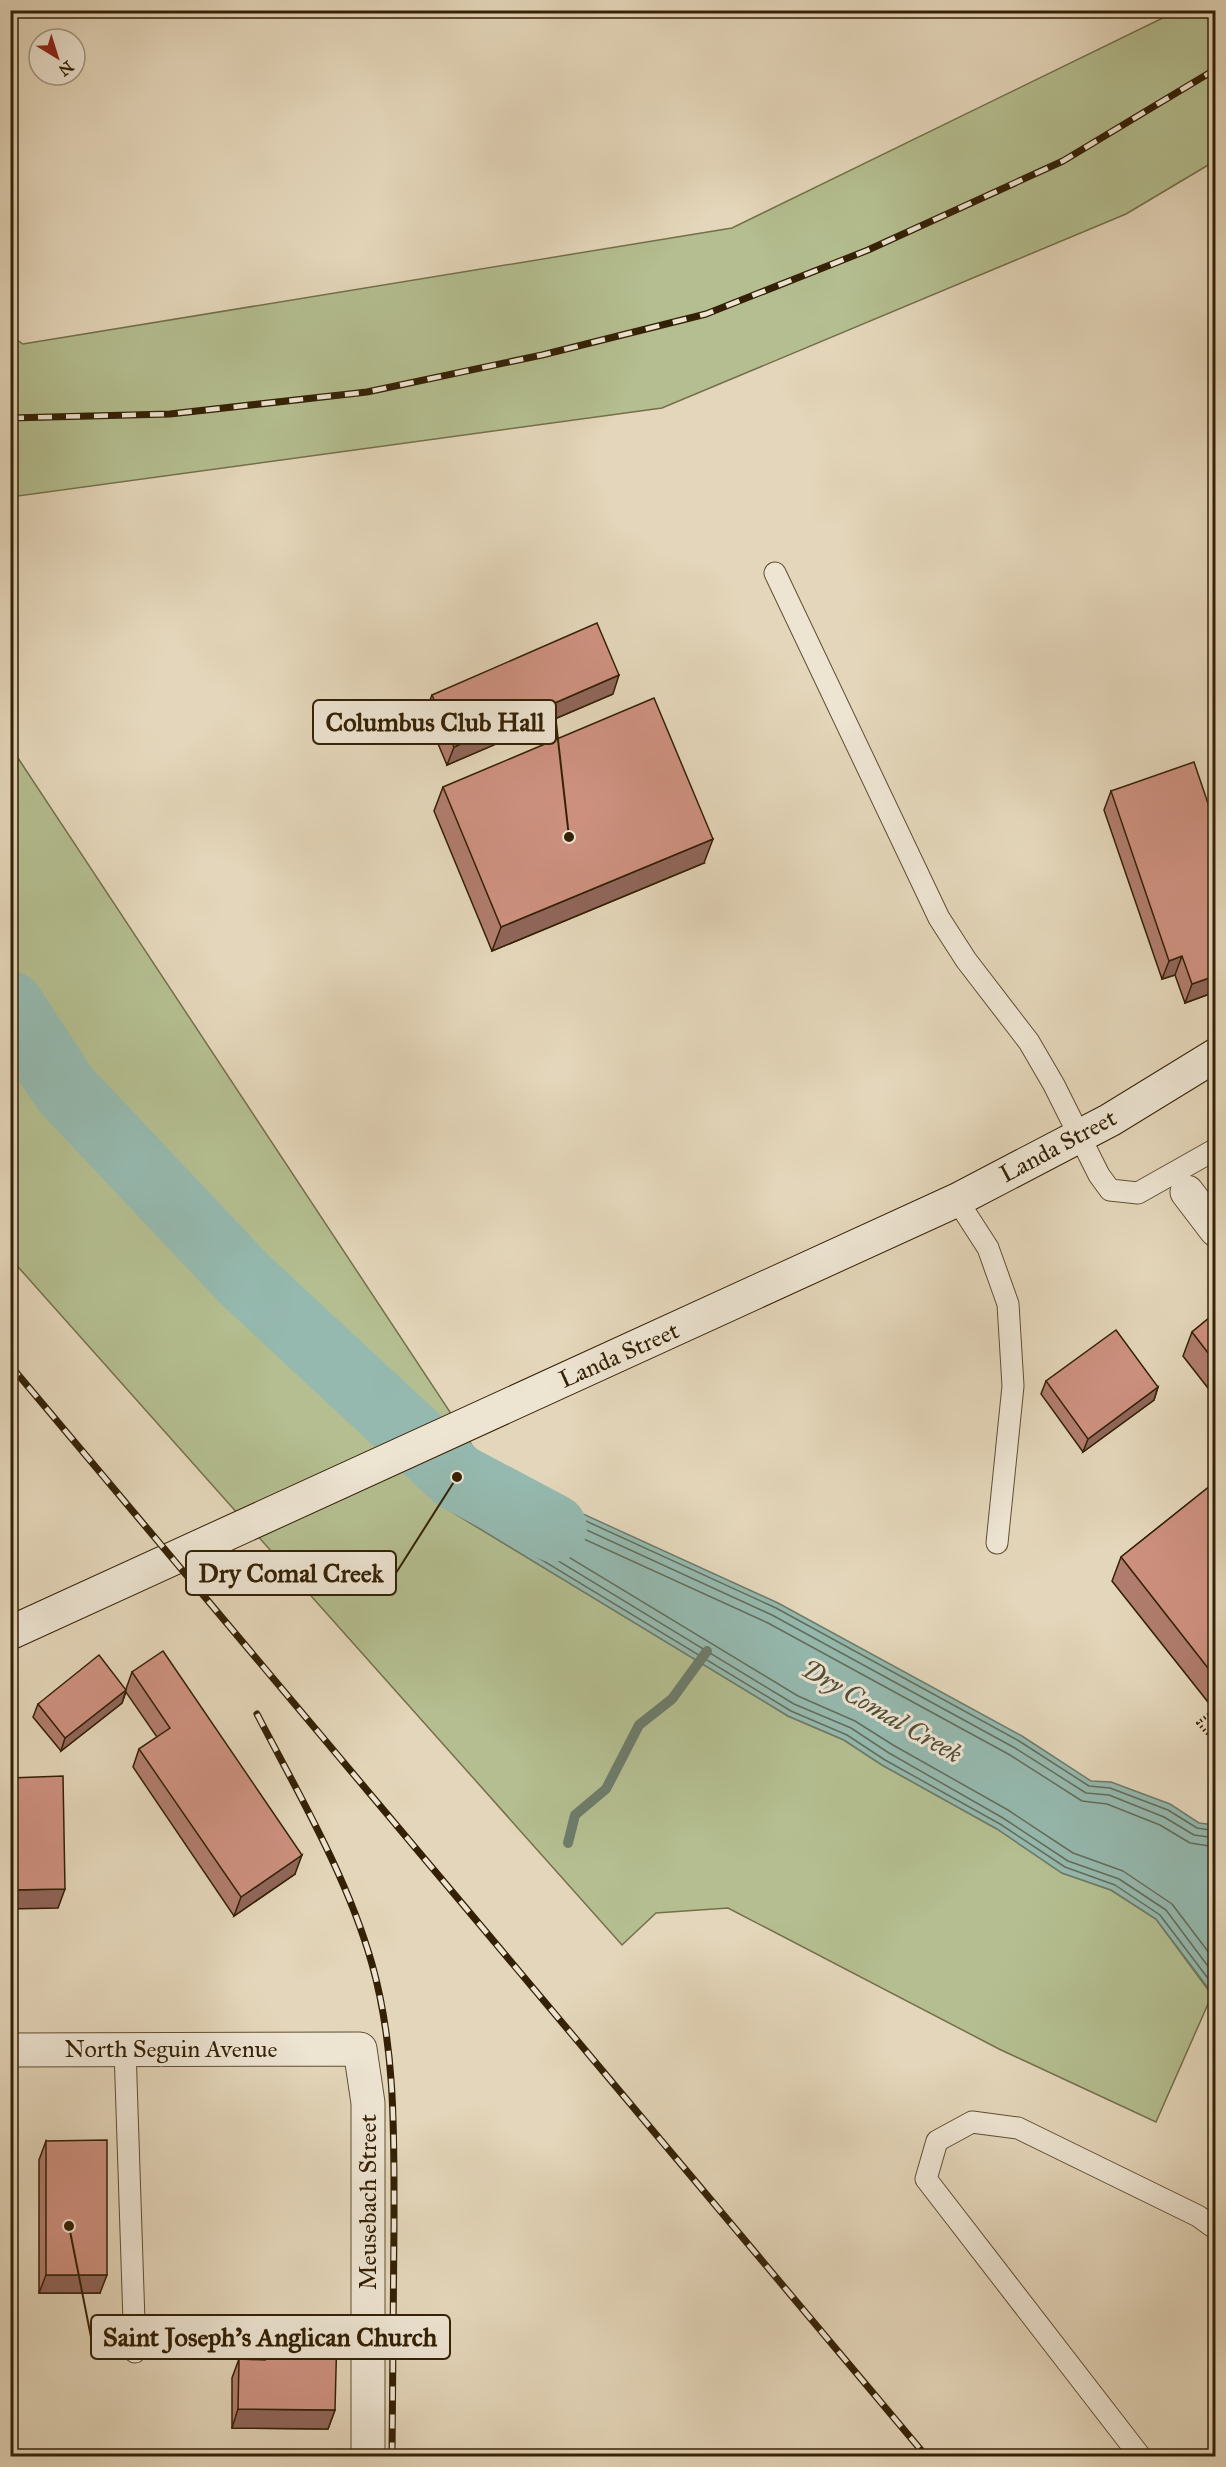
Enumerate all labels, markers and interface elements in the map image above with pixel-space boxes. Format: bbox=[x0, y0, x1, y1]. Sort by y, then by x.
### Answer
north arrow bbox=[27, 27, 87, 87]
text: N bbox=[54, 57, 77, 80]
callout: Columbus Club Hall bbox=[313, 700, 556, 744]
text: Columbus Club Hall bbox=[325, 706, 545, 738]
street label: Landa Street bbox=[995, 1103, 1122, 1189]
street label: Landa Street bbox=[555, 1315, 684, 1395]
callout: Dry Comal Creek bbox=[186, 1551, 396, 1595]
text: Dry Comal Creek bbox=[198, 1557, 385, 1589]
water label: Dry Comal Creek bbox=[796, 1652, 968, 1770]
street label: North Seguin Avenue bbox=[65, 2034, 277, 2064]
street label: Meusebach Street bbox=[353, 2113, 383, 2290]
callout: Saint Joseph's Anglican Church bbox=[91, 2315, 450, 2359]
text: Saint Joseph's Anglican Church bbox=[103, 2321, 438, 2354]

